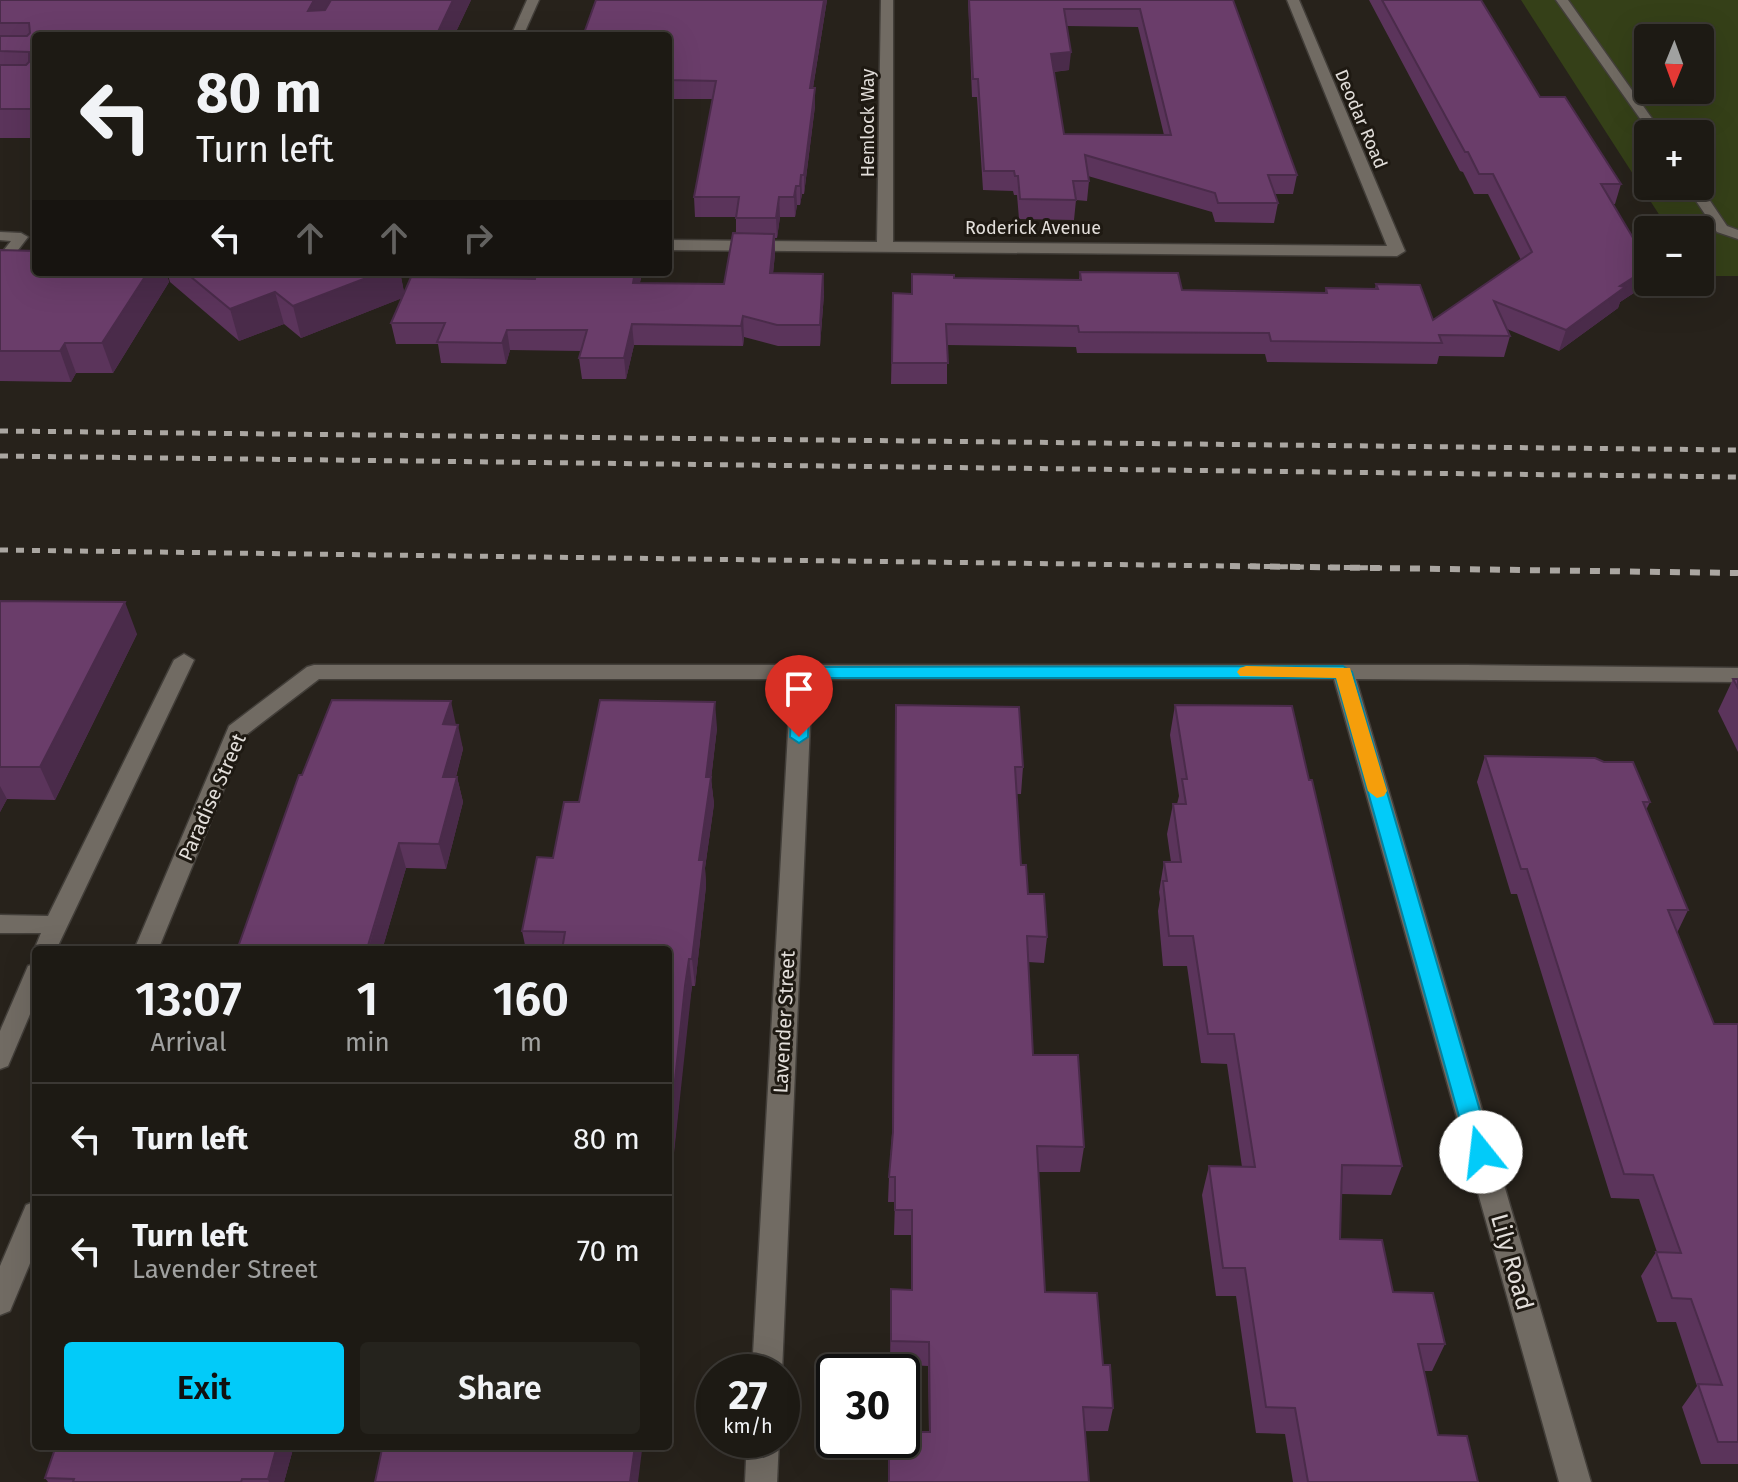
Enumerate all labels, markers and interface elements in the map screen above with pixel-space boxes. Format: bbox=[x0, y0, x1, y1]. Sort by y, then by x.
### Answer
north arrow bbox=[1634, 24, 1714, 104]
map controls bbox=[1634, 24, 1714, 296]
text: 80 m bbox=[196, 60, 322, 127]
icon: left bbox=[64, 64, 168, 168]
street label: Deodar Road bbox=[1330, 66, 1392, 172]
street label: Hemlock Way bbox=[857, 69, 879, 177]
button: + bbox=[1634, 120, 1714, 200]
text: Turn left bbox=[196, 128, 334, 172]
icon: left bbox=[204, 216, 248, 260]
icon: ahead bbox=[288, 216, 332, 260]
icon: ahead bbox=[372, 216, 416, 260]
icon: right bbox=[456, 216, 500, 260]
button: − bbox=[1634, 216, 1714, 296]
street label: Roderick Avenue bbox=[965, 217, 1101, 239]
pin bbox=[765, 655, 833, 737]
icon: arrive bbox=[777, 667, 821, 711]
street label: Paradise Street bbox=[173, 729, 251, 864]
street label: Lavender Street bbox=[768, 949, 800, 1094]
text: 13:07 bbox=[135, 970, 242, 1028]
text: 1 bbox=[356, 970, 378, 1028]
text: 160 bbox=[493, 970, 569, 1028]
text: Arrival bbox=[150, 1027, 227, 1058]
text: min bbox=[345, 1027, 390, 1058]
text: m bbox=[520, 1027, 542, 1058]
position arrow bbox=[1439, 1110, 1523, 1194]
icon: left bbox=[64, 1117, 108, 1161]
text: Turn left bbox=[132, 1121, 248, 1157]
text: 80 m bbox=[573, 1121, 640, 1157]
street label: Lily Road bbox=[1485, 1211, 1539, 1313]
text: Turn left bbox=[132, 1218, 248, 1254]
icon: left bbox=[64, 1229, 108, 1273]
text: 70 m bbox=[577, 1233, 640, 1269]
text: Lavender Street bbox=[132, 1254, 318, 1285]
button: Exit bbox=[64, 1342, 344, 1434]
button: Share bbox=[360, 1342, 640, 1434]
speed limit sign: 30 bbox=[816, 1354, 920, 1458]
text: 27 bbox=[729, 1372, 768, 1420]
text: km/h bbox=[723, 1414, 773, 1438]

